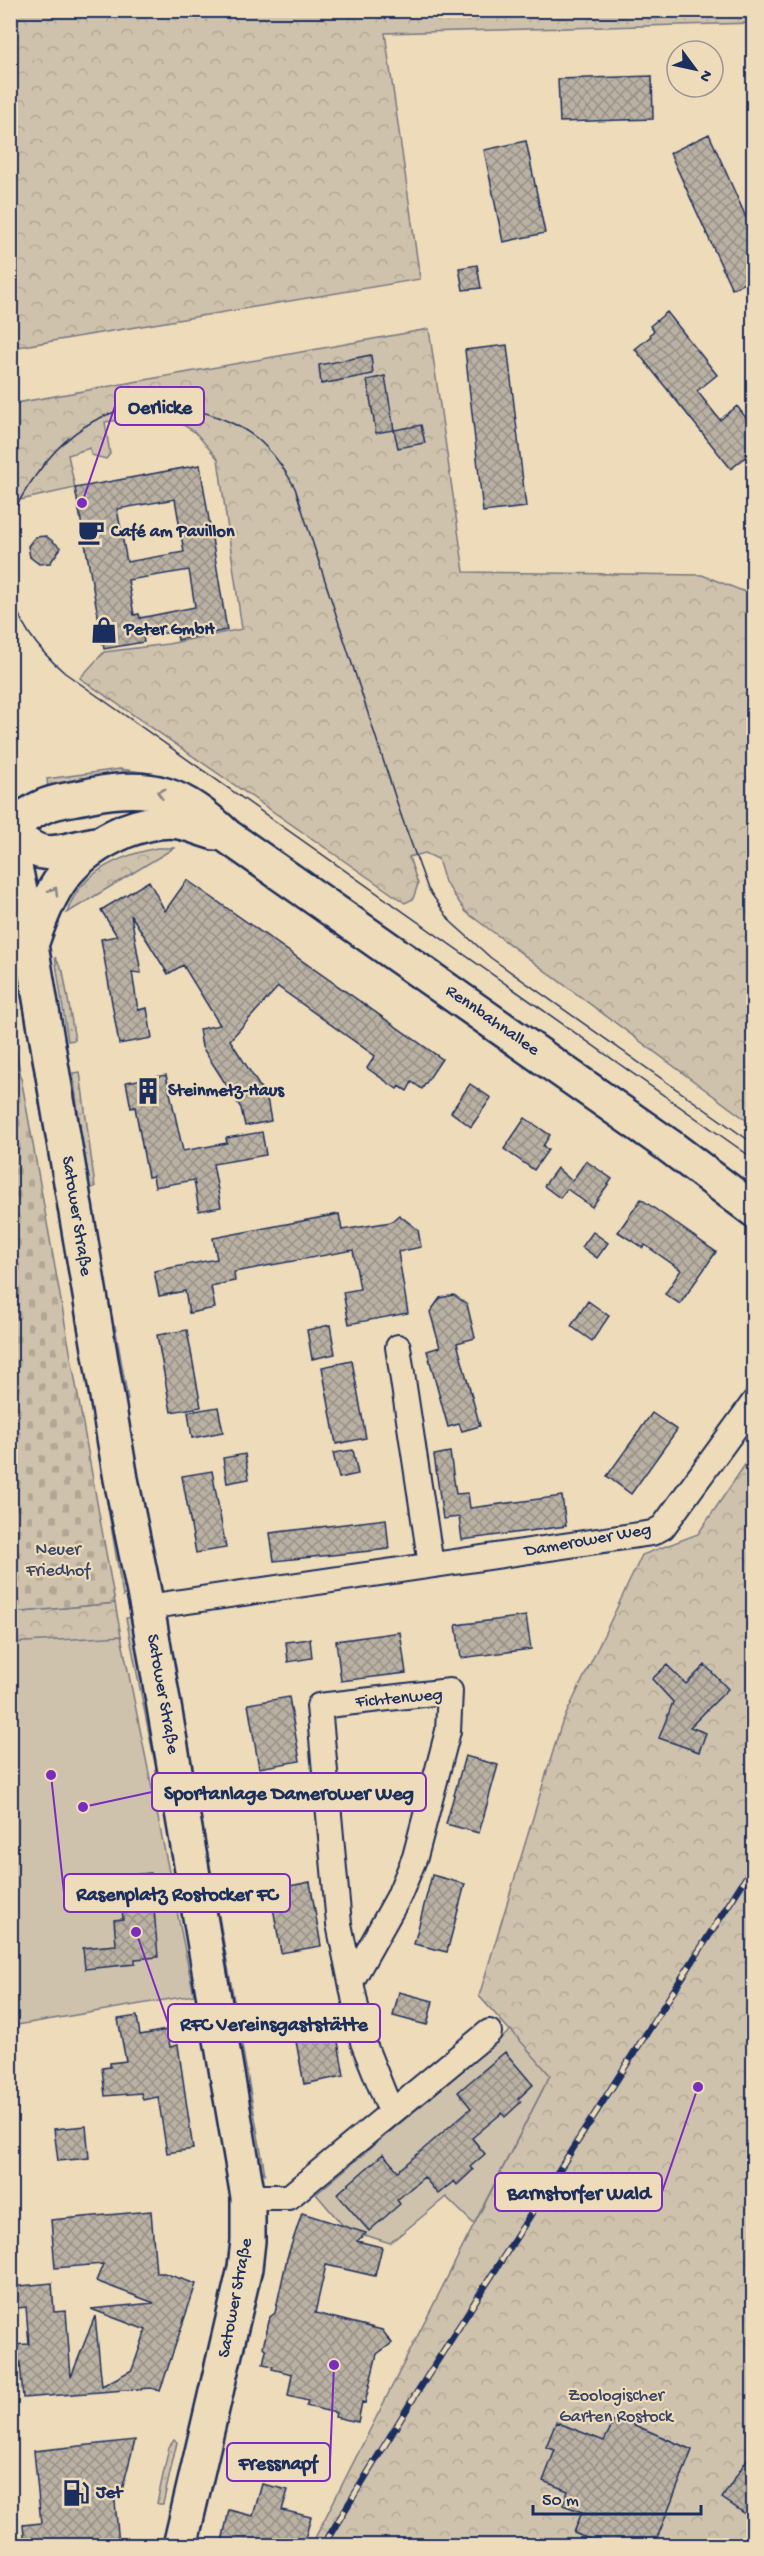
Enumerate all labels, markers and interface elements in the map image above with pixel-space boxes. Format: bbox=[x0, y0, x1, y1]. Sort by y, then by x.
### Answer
north arrow bbox=[665, 39, 725, 99]
text: N bbox=[694, 66, 715, 85]
callout: Oerlicke bbox=[115, 387, 204, 425]
text: Oerlicke bbox=[128, 398, 193, 421]
cafe icon: Café am Pavillon bbox=[76, 517, 106, 547]
place label: Café am Pavillon bbox=[110, 522, 235, 543]
shop icon: Peter GmbH bbox=[89, 615, 119, 645]
place label: Peter GmbH bbox=[123, 620, 215, 641]
one-way arrow bbox=[156, 788, 167, 800]
one-way arrow bbox=[47, 887, 59, 897]
street label: Rennbahnallee bbox=[441, 981, 544, 1062]
building icon: Steinmetz-Haus bbox=[133, 1076, 163, 1106]
place label: Steinmetz-Haus bbox=[168, 1081, 285, 1102]
street label: Satower Straße bbox=[56, 1155, 96, 1278]
street label: Damerower Weg bbox=[522, 1520, 653, 1563]
park label: Neuer Friedhof bbox=[25, 1540, 91, 1582]
street label: Satower Straße bbox=[141, 1632, 183, 1756]
street label: Fichtenweg bbox=[353, 1685, 444, 1713]
callout: Sportanlage Damerower Weg bbox=[152, 1773, 426, 1811]
text: Sportanlage Damerower Weg bbox=[164, 1784, 414, 1807]
callout: Rasenplatz Rostocker FC bbox=[64, 1874, 290, 1912]
text: Rasenplatz Rostocker FC bbox=[75, 1885, 280, 1908]
callout: RFC Vereinsgaststätte bbox=[168, 2004, 380, 2042]
text: RFC Vereinsgaststätte bbox=[179, 2015, 368, 2038]
callout: Barnstorfer Wald bbox=[495, 2173, 662, 2211]
text: Barnstorfer Wald bbox=[506, 2184, 653, 2207]
street label: Satower Straße bbox=[214, 2236, 258, 2359]
park label: Zoologischer Garten Rostock bbox=[559, 2386, 675, 2428]
callout: Fressnapf bbox=[227, 2443, 330, 2481]
text: Fressnapf bbox=[238, 2454, 319, 2477]
fuel station icon: Jet bbox=[61, 2478, 91, 2508]
scale bar bbox=[533, 2478, 701, 2516]
place label: Jet bbox=[95, 2483, 124, 2504]
text: 50 m bbox=[542, 2491, 579, 2512]

